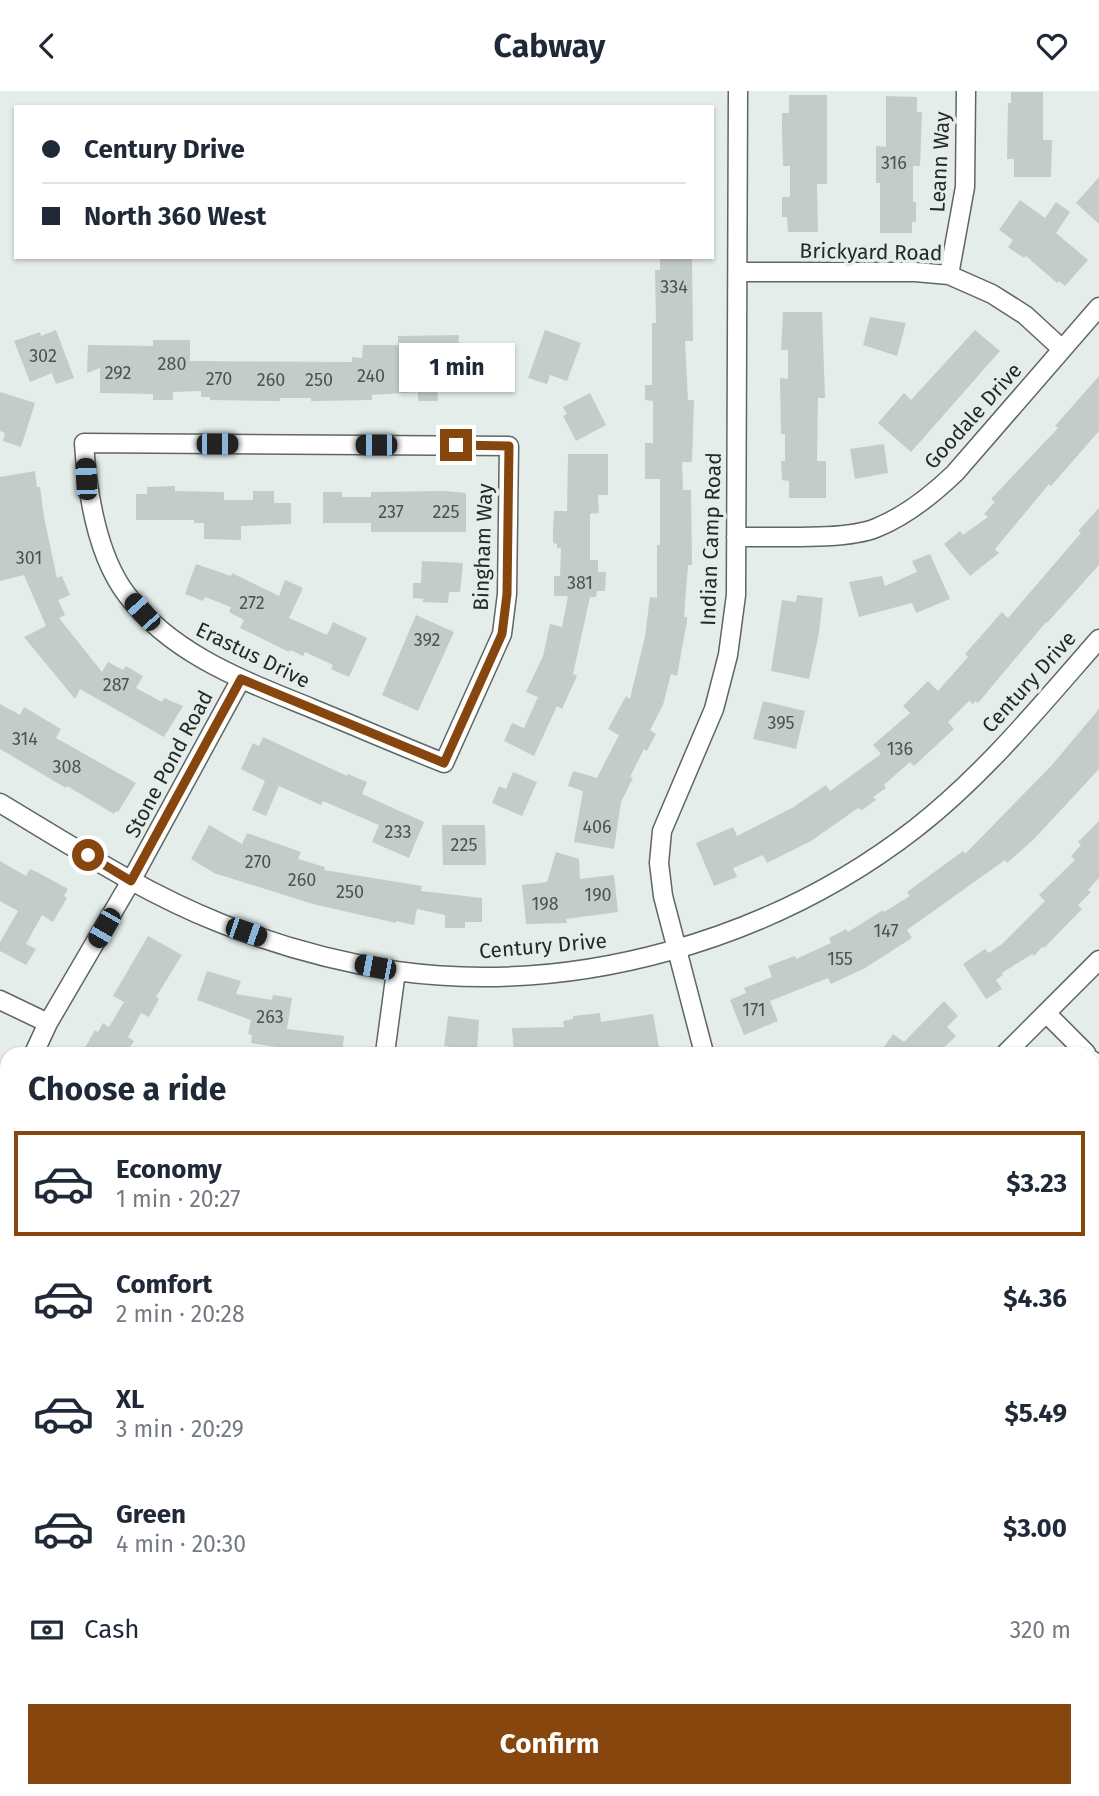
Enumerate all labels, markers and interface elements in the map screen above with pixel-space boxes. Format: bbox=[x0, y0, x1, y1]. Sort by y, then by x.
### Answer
icon: back bbox=[28, 27, 66, 65]
text: Cabway bbox=[494, 27, 605, 65]
icon: heart bbox=[1033, 27, 1071, 65]
street label: Leann Way bbox=[924, 110, 956, 213]
text: Century Drive bbox=[84, 134, 245, 165]
house number: 316 bbox=[881, 152, 907, 174]
text: North 360 West bbox=[84, 201, 266, 232]
street label: Brickyard Road bbox=[799, 238, 943, 266]
house number: 334 bbox=[660, 276, 688, 298]
callout: 1 min bbox=[398, 343, 514, 393]
house number: 302 bbox=[29, 345, 57, 367]
house number: 280 bbox=[158, 353, 186, 375]
text: 1 min bbox=[429, 353, 485, 381]
street label: Goodale Drive bbox=[919, 358, 1027, 474]
house number: 292 bbox=[105, 362, 131, 384]
house number: 240 bbox=[357, 365, 385, 387]
house number: 270 bbox=[206, 368, 232, 390]
house number: 260 bbox=[257, 369, 285, 391]
house number: 250 bbox=[305, 369, 333, 391]
route end bbox=[440, 429, 472, 461]
car bbox=[197, 434, 239, 455]
car bbox=[356, 435, 398, 456]
street label: Indian Camp Road bbox=[695, 452, 727, 626]
car bbox=[75, 457, 98, 501]
street label: Bingham Way bbox=[468, 482, 498, 611]
house number: 237 bbox=[378, 501, 404, 523]
house number: 225 bbox=[433, 501, 459, 523]
house number: 301 bbox=[16, 547, 42, 569]
house number: 381 bbox=[567, 572, 593, 594]
car bbox=[121, 589, 164, 635]
house number: 272 bbox=[239, 592, 265, 614]
street label: Erastus Drive bbox=[192, 616, 314, 694]
street label: Century Drive bbox=[976, 626, 1082, 738]
house number: 392 bbox=[414, 629, 440, 651]
house number: 287 bbox=[103, 674, 129, 696]
street label: Stone Pond Road bbox=[119, 686, 219, 842]
house number: 395 bbox=[767, 712, 795, 734]
house number: 314 bbox=[12, 728, 38, 750]
house number: 136 bbox=[887, 738, 913, 760]
house number: 308 bbox=[53, 756, 82, 778]
house number: 406 bbox=[582, 816, 612, 838]
house number: 233 bbox=[385, 821, 411, 843]
house number: 225 bbox=[451, 834, 477, 856]
route start bbox=[72, 839, 104, 871]
house number: 270 bbox=[245, 851, 271, 873]
house number: 260 bbox=[288, 869, 316, 891]
house number: 250 bbox=[336, 881, 364, 903]
house number: 190 bbox=[584, 884, 612, 906]
house number: 198 bbox=[531, 893, 559, 915]
car bbox=[85, 905, 124, 951]
car bbox=[223, 915, 270, 949]
house number: 147 bbox=[874, 920, 898, 942]
street label: Century Drive bbox=[478, 927, 608, 965]
house number: 155 bbox=[827, 948, 853, 970]
car bbox=[353, 953, 398, 981]
house number: 171 bbox=[742, 999, 766, 1021]
house number: 263 bbox=[256, 1006, 284, 1028]
text: Choose a ride bbox=[28, 1070, 226, 1108]
icon: car bbox=[32, 1152, 95, 1215]
text: Economy bbox=[116, 1154, 222, 1185]
text: $3.23 bbox=[1006, 1168, 1067, 1199]
text: 1 min · 20:27 bbox=[116, 1185, 241, 1213]
icon: car bbox=[32, 1267, 95, 1330]
text: Comfort bbox=[116, 1269, 212, 1300]
text: $4.36 bbox=[1003, 1283, 1067, 1314]
text: 2 min · 20:28 bbox=[116, 1300, 245, 1328]
icon: car bbox=[32, 1382, 95, 1445]
text: XL bbox=[116, 1384, 144, 1415]
text: $5.49 bbox=[1004, 1398, 1067, 1429]
text: 3 min · 20:29 bbox=[116, 1415, 244, 1443]
icon: car bbox=[32, 1497, 95, 1560]
text: Green bbox=[116, 1499, 186, 1530]
text: $3.00 bbox=[1003, 1513, 1067, 1544]
text: 4 min · 20:30 bbox=[116, 1530, 246, 1558]
icon: cash bbox=[28, 1611, 66, 1649]
text: Cash bbox=[84, 1614, 140, 1645]
text: 320 m bbox=[1010, 1616, 1071, 1644]
button: Confirm bbox=[28, 1704, 1071, 1784]

